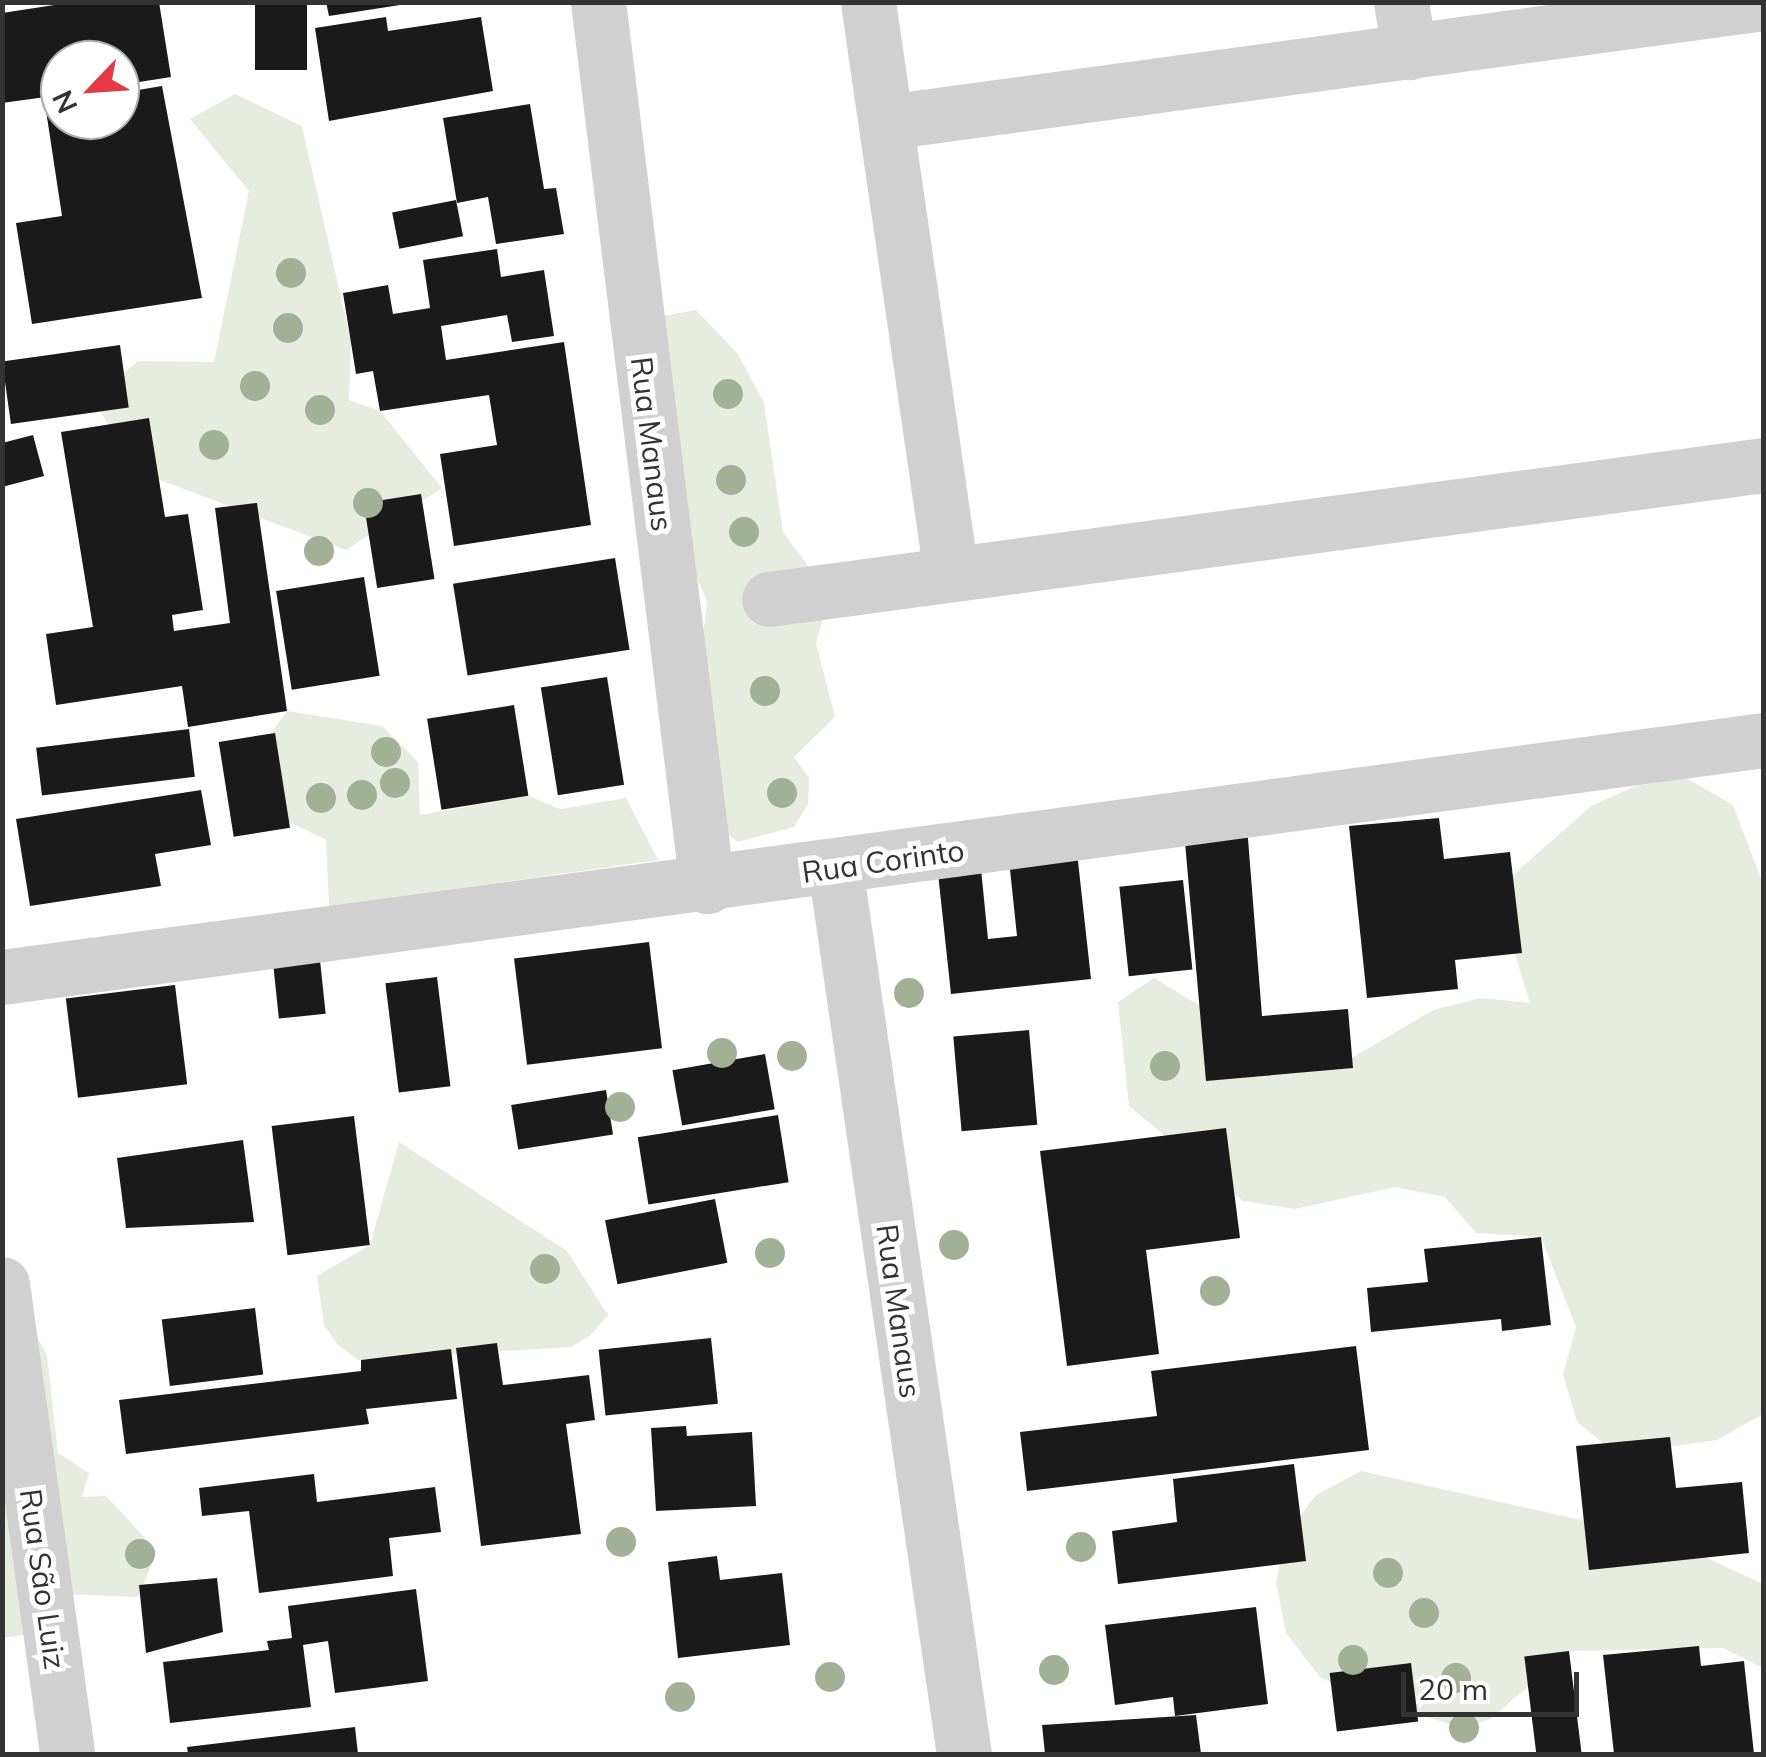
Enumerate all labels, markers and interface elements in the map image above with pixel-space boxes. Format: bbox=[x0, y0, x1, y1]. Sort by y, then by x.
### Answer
north arrow bbox=[40, 40, 140, 140]
text: N bbox=[44, 85, 85, 119]
street label: Rua Manaus bbox=[623, 355, 681, 533]
street label: Rua Corinto bbox=[799, 832, 967, 890]
street label: Rua Manaus bbox=[869, 1222, 929, 1400]
street label: Rua São Luiz bbox=[13, 1487, 73, 1671]
scale bar bbox=[1406, 1652, 1584, 1714]
text: 20 m bbox=[1418, 1670, 1488, 1708]

